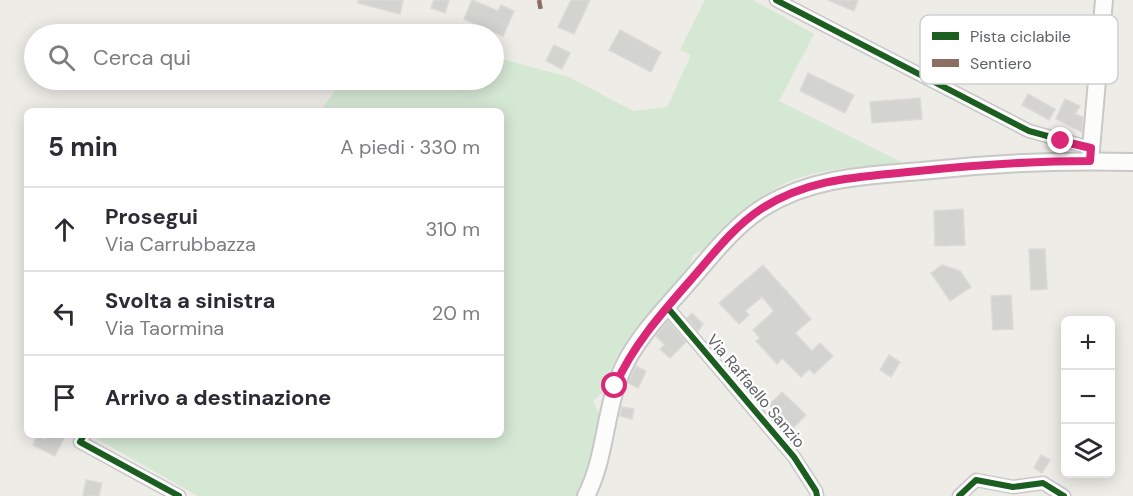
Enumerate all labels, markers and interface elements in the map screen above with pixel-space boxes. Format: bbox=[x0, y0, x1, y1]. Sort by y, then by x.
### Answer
legend bbox=[920, 15, 1118, 84]
search box bbox=[24, 24, 504, 90]
text: Pista ciclabile bbox=[970, 26, 1071, 47]
icon: search bbox=[45, 41, 78, 74]
text: Cerca qui bbox=[93, 43, 191, 72]
text: Sentiero bbox=[970, 53, 1032, 74]
route end bbox=[1047, 127, 1073, 153]
text: 5 min bbox=[48, 130, 118, 164]
text: A piedi · 330 m bbox=[340, 134, 480, 160]
text: Prosegui bbox=[105, 202, 198, 231]
icon: ahead bbox=[48, 213, 81, 246]
text: 310 m bbox=[425, 216, 480, 242]
text: Via Carrubbazza bbox=[105, 231, 256, 257]
text: Svolta a sinistra bbox=[105, 286, 275, 315]
icon: left bbox=[48, 297, 81, 330]
text: 20 m bbox=[432, 300, 480, 326]
text: Via Taormina bbox=[105, 315, 224, 341]
map controls bbox=[1061, 316, 1115, 478]
button: + bbox=[1061, 316, 1115, 370]
street label: Via Raffaello Sanzio bbox=[702, 330, 810, 452]
button: − bbox=[1061, 370, 1115, 424]
route start bbox=[601, 372, 627, 398]
icon: arrive bbox=[48, 381, 81, 414]
text: Arrivo a destinazione bbox=[105, 383, 331, 412]
button: layers bbox=[1061, 424, 1115, 478]

